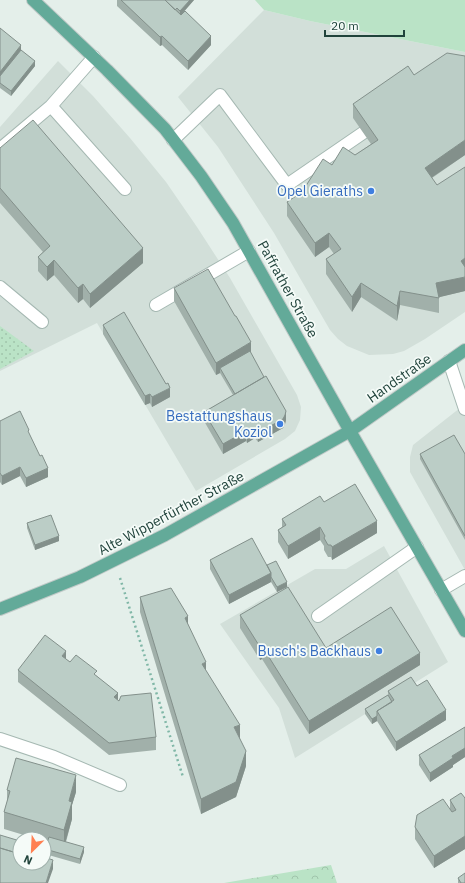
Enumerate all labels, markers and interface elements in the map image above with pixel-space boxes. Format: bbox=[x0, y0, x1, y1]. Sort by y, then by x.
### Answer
scale bar bbox=[325, 12, 404, 38]
text: 20 m bbox=[331, 18, 359, 33]
place label: Opel Gieraths bbox=[277, 182, 363, 200]
marker: Opel Gieraths bbox=[366, 186, 376, 196]
street label: Paffrather Straße bbox=[254, 237, 322, 341]
street label: Handstraße bbox=[363, 349, 435, 407]
place label: Bestattungshaus Koziol bbox=[166, 407, 272, 441]
marker: Bestattungshaus Koziol bbox=[275, 419, 285, 429]
street label: Alte Wipperfürther Straße bbox=[95, 467, 247, 559]
place label: Busch's Backhaus bbox=[258, 642, 371, 660]
marker: Busch's Backhaus bbox=[374, 646, 384, 656]
north arrow bbox=[12, 831, 52, 871]
text: N bbox=[21, 852, 34, 868]

